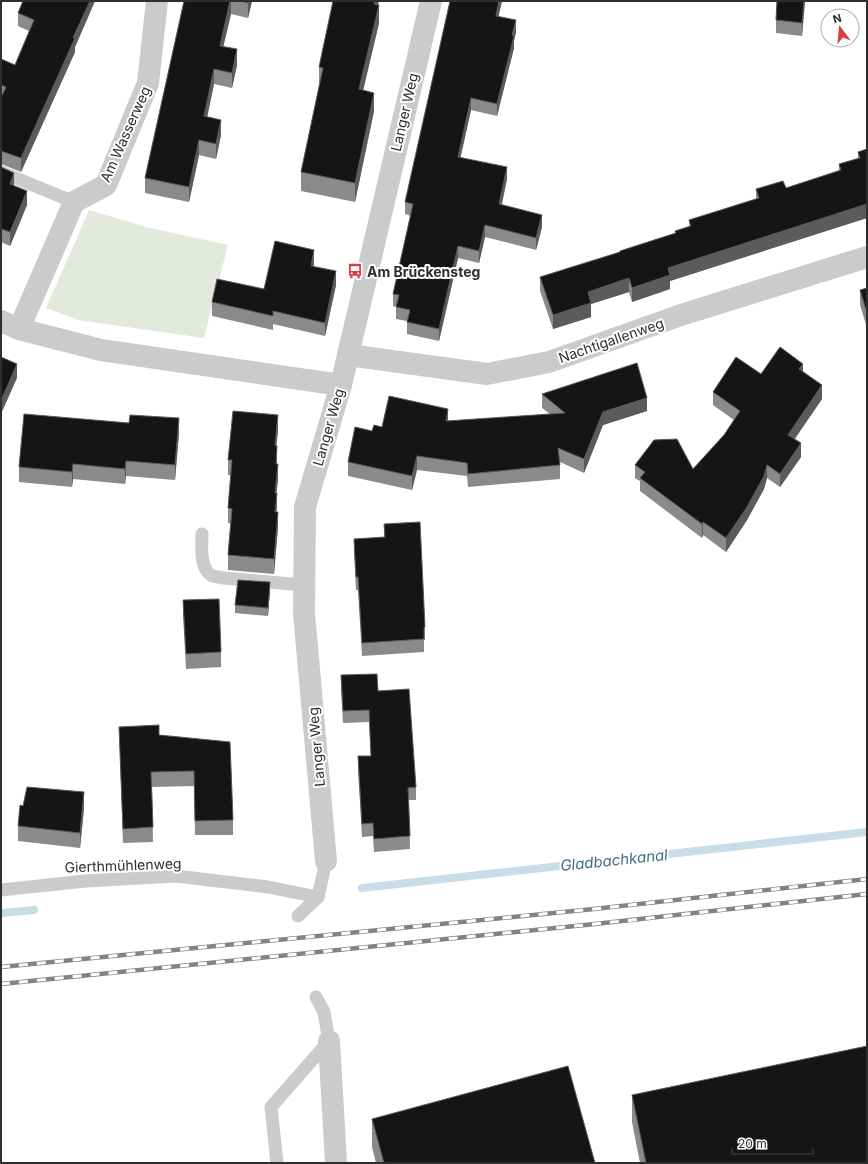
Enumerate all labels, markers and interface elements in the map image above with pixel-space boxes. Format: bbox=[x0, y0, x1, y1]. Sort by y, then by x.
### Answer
north arrow bbox=[820, 8, 860, 48]
text: N bbox=[831, 11, 843, 26]
street label: Langer Weg bbox=[387, 71, 421, 153]
street label: Am Wasserweg bbox=[96, 83, 154, 185]
bus stop icon: Am Brückensteg bbox=[346, 262, 364, 280]
place label: Am Brückensteg bbox=[367, 263, 480, 280]
street label: Nachtigallenweg bbox=[556, 314, 666, 366]
street label: Langer Weg bbox=[309, 386, 347, 468]
street label: Langer Weg bbox=[304, 706, 328, 788]
water label: Gladbachkanal bbox=[559, 845, 669, 875]
street label: Gierthmühlenweg bbox=[64, 854, 182, 876]
scale bar bbox=[732, 1130, 813, 1156]
text: 20 m bbox=[738, 1136, 767, 1151]

